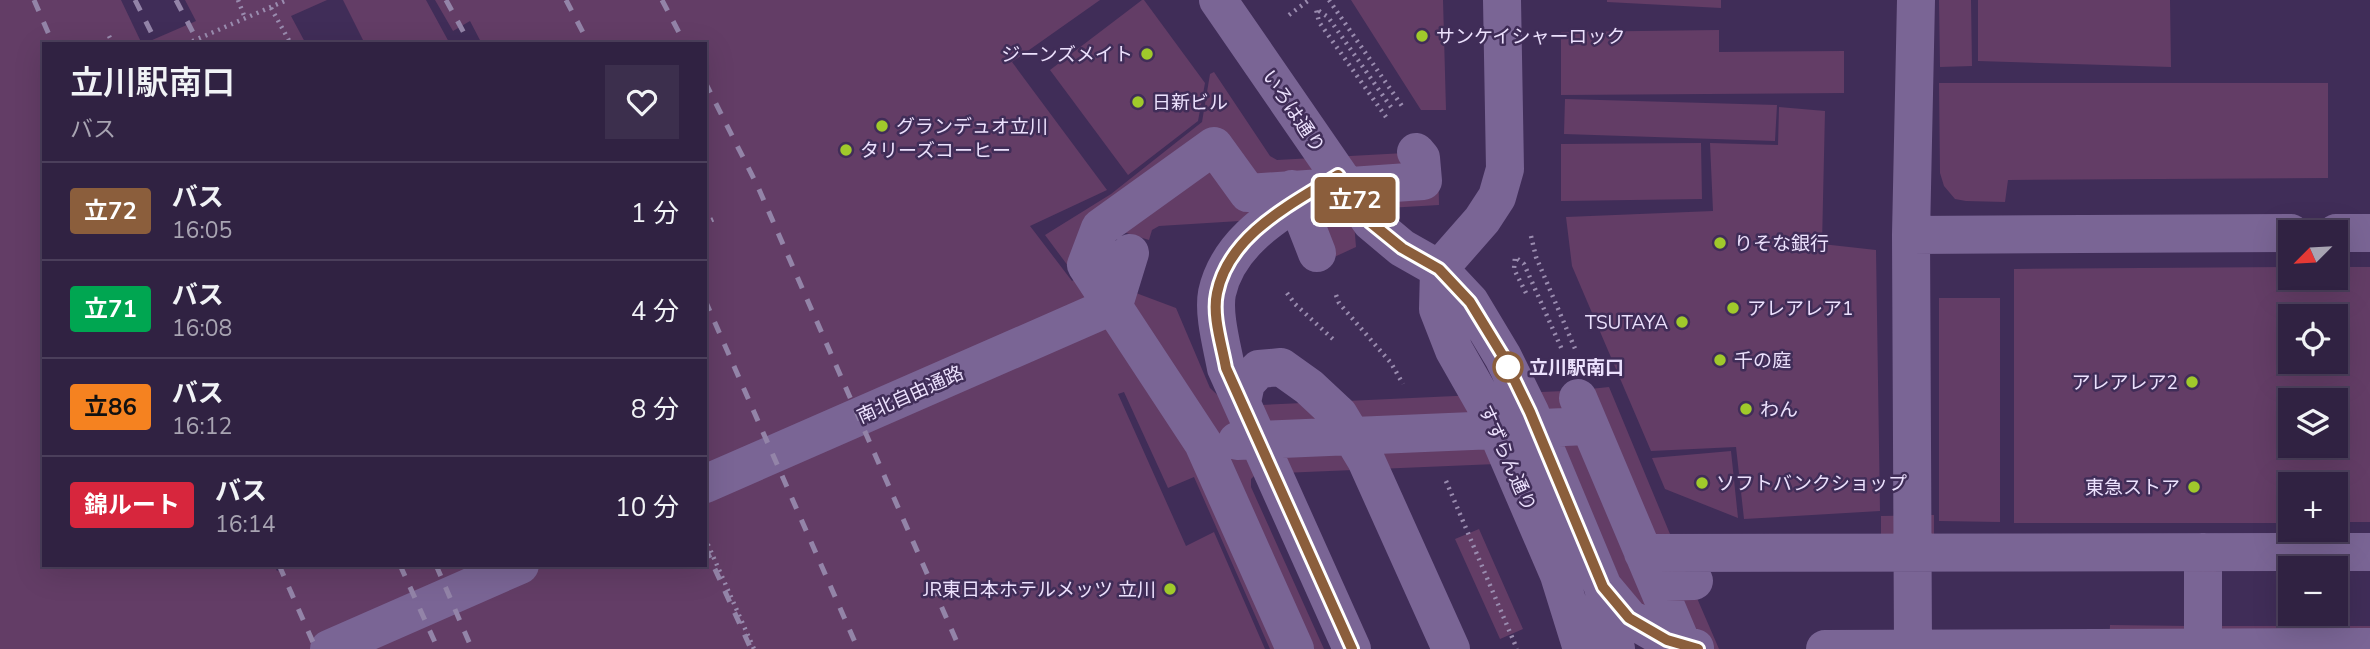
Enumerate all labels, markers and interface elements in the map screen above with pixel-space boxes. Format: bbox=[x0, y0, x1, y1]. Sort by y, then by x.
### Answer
place label: サンケイシャーロック bbox=[1436, 24, 1626, 50]
marker: サンケイシャーロック bbox=[1414, 28, 1430, 44]
place label: ジーンズメイト bbox=[1001, 42, 1133, 68]
marker: ジーンズメイト bbox=[1139, 46, 1155, 62]
text: 立川駅南口 bbox=[70, 61, 235, 106]
button: heart bbox=[605, 65, 679, 139]
street label: いろは通り bbox=[1256, 65, 1331, 158]
place label: 日新ビル bbox=[1152, 90, 1228, 116]
marker: 日新ビル bbox=[1130, 94, 1146, 110]
text: バス bbox=[70, 114, 116, 145]
place label: グランデュオ立川 bbox=[896, 114, 1048, 140]
marker: グランデュオ立川 bbox=[874, 118, 890, 134]
place label: タリーズコーヒー bbox=[860, 138, 1011, 164]
marker: タリーズコーヒー bbox=[838, 142, 854, 158]
line badge: 立72 bbox=[1315, 177, 1395, 223]
text: バス bbox=[172, 180, 224, 215]
text: 立72 bbox=[1329, 184, 1381, 216]
text: 立72 bbox=[84, 195, 137, 227]
text: 1 分 bbox=[631, 196, 679, 231]
text: 16:05 bbox=[172, 215, 232, 246]
north arrow bbox=[2278, 220, 2348, 290]
map controls bbox=[2278, 220, 2348, 626]
place label: りそな銀行 bbox=[1734, 231, 1829, 257]
marker: りそな銀行 bbox=[1712, 235, 1728, 251]
text: バス bbox=[172, 278, 224, 313]
text: 立71 bbox=[84, 293, 137, 325]
text: 4 分 bbox=[631, 294, 679, 329]
place label: アレアレア1 bbox=[1747, 296, 1853, 322]
marker: アレアレア1 bbox=[1725, 300, 1741, 316]
button: locate bbox=[2278, 304, 2348, 374]
place label: TSUTAYA bbox=[1585, 310, 1668, 336]
text: 16:08 bbox=[172, 313, 232, 344]
marker: TSUTAYA bbox=[1674, 314, 1690, 330]
place label: 千の庭 bbox=[1734, 348, 1791, 374]
marker: 立川駅南口 bbox=[1493, 352, 1523, 382]
marker: 千の庭 bbox=[1712, 352, 1728, 368]
place label: 立川駅南口 bbox=[1529, 355, 1624, 381]
street label: 南北自由通路 bbox=[853, 360, 968, 430]
place label: アレアレア2 bbox=[2072, 370, 2178, 396]
marker: アレアレア2 bbox=[2184, 374, 2200, 390]
text: バス bbox=[172, 376, 224, 411]
button: layers bbox=[2278, 388, 2348, 458]
text: 立86 bbox=[84, 391, 137, 423]
text: 8 分 bbox=[631, 392, 679, 427]
place label: わん bbox=[1760, 397, 1798, 423]
street label: すずらん通り bbox=[1472, 401, 1542, 516]
marker: わん bbox=[1738, 401, 1754, 417]
text: 16:12 bbox=[172, 411, 232, 442]
place label: ソフトバンクショップ bbox=[1716, 471, 1907, 497]
button: + bbox=[2278, 472, 2348, 542]
text: バス bbox=[215, 474, 267, 509]
marker: ソフトバンクショップ bbox=[1694, 475, 1710, 491]
place label: 東急ストア bbox=[2085, 475, 2180, 501]
marker: 東急ストア bbox=[2186, 479, 2202, 495]
text: 錦ルート bbox=[84, 489, 180, 521]
text: 10 分 bbox=[615, 490, 679, 525]
text: 16:14 bbox=[215, 509, 275, 540]
button: − bbox=[2278, 556, 2348, 626]
place label: JR東日本ホテルメッツ 立川 bbox=[922, 577, 1156, 603]
marker: JR東日本ホテルメッツ 立川 bbox=[1162, 581, 1178, 597]

